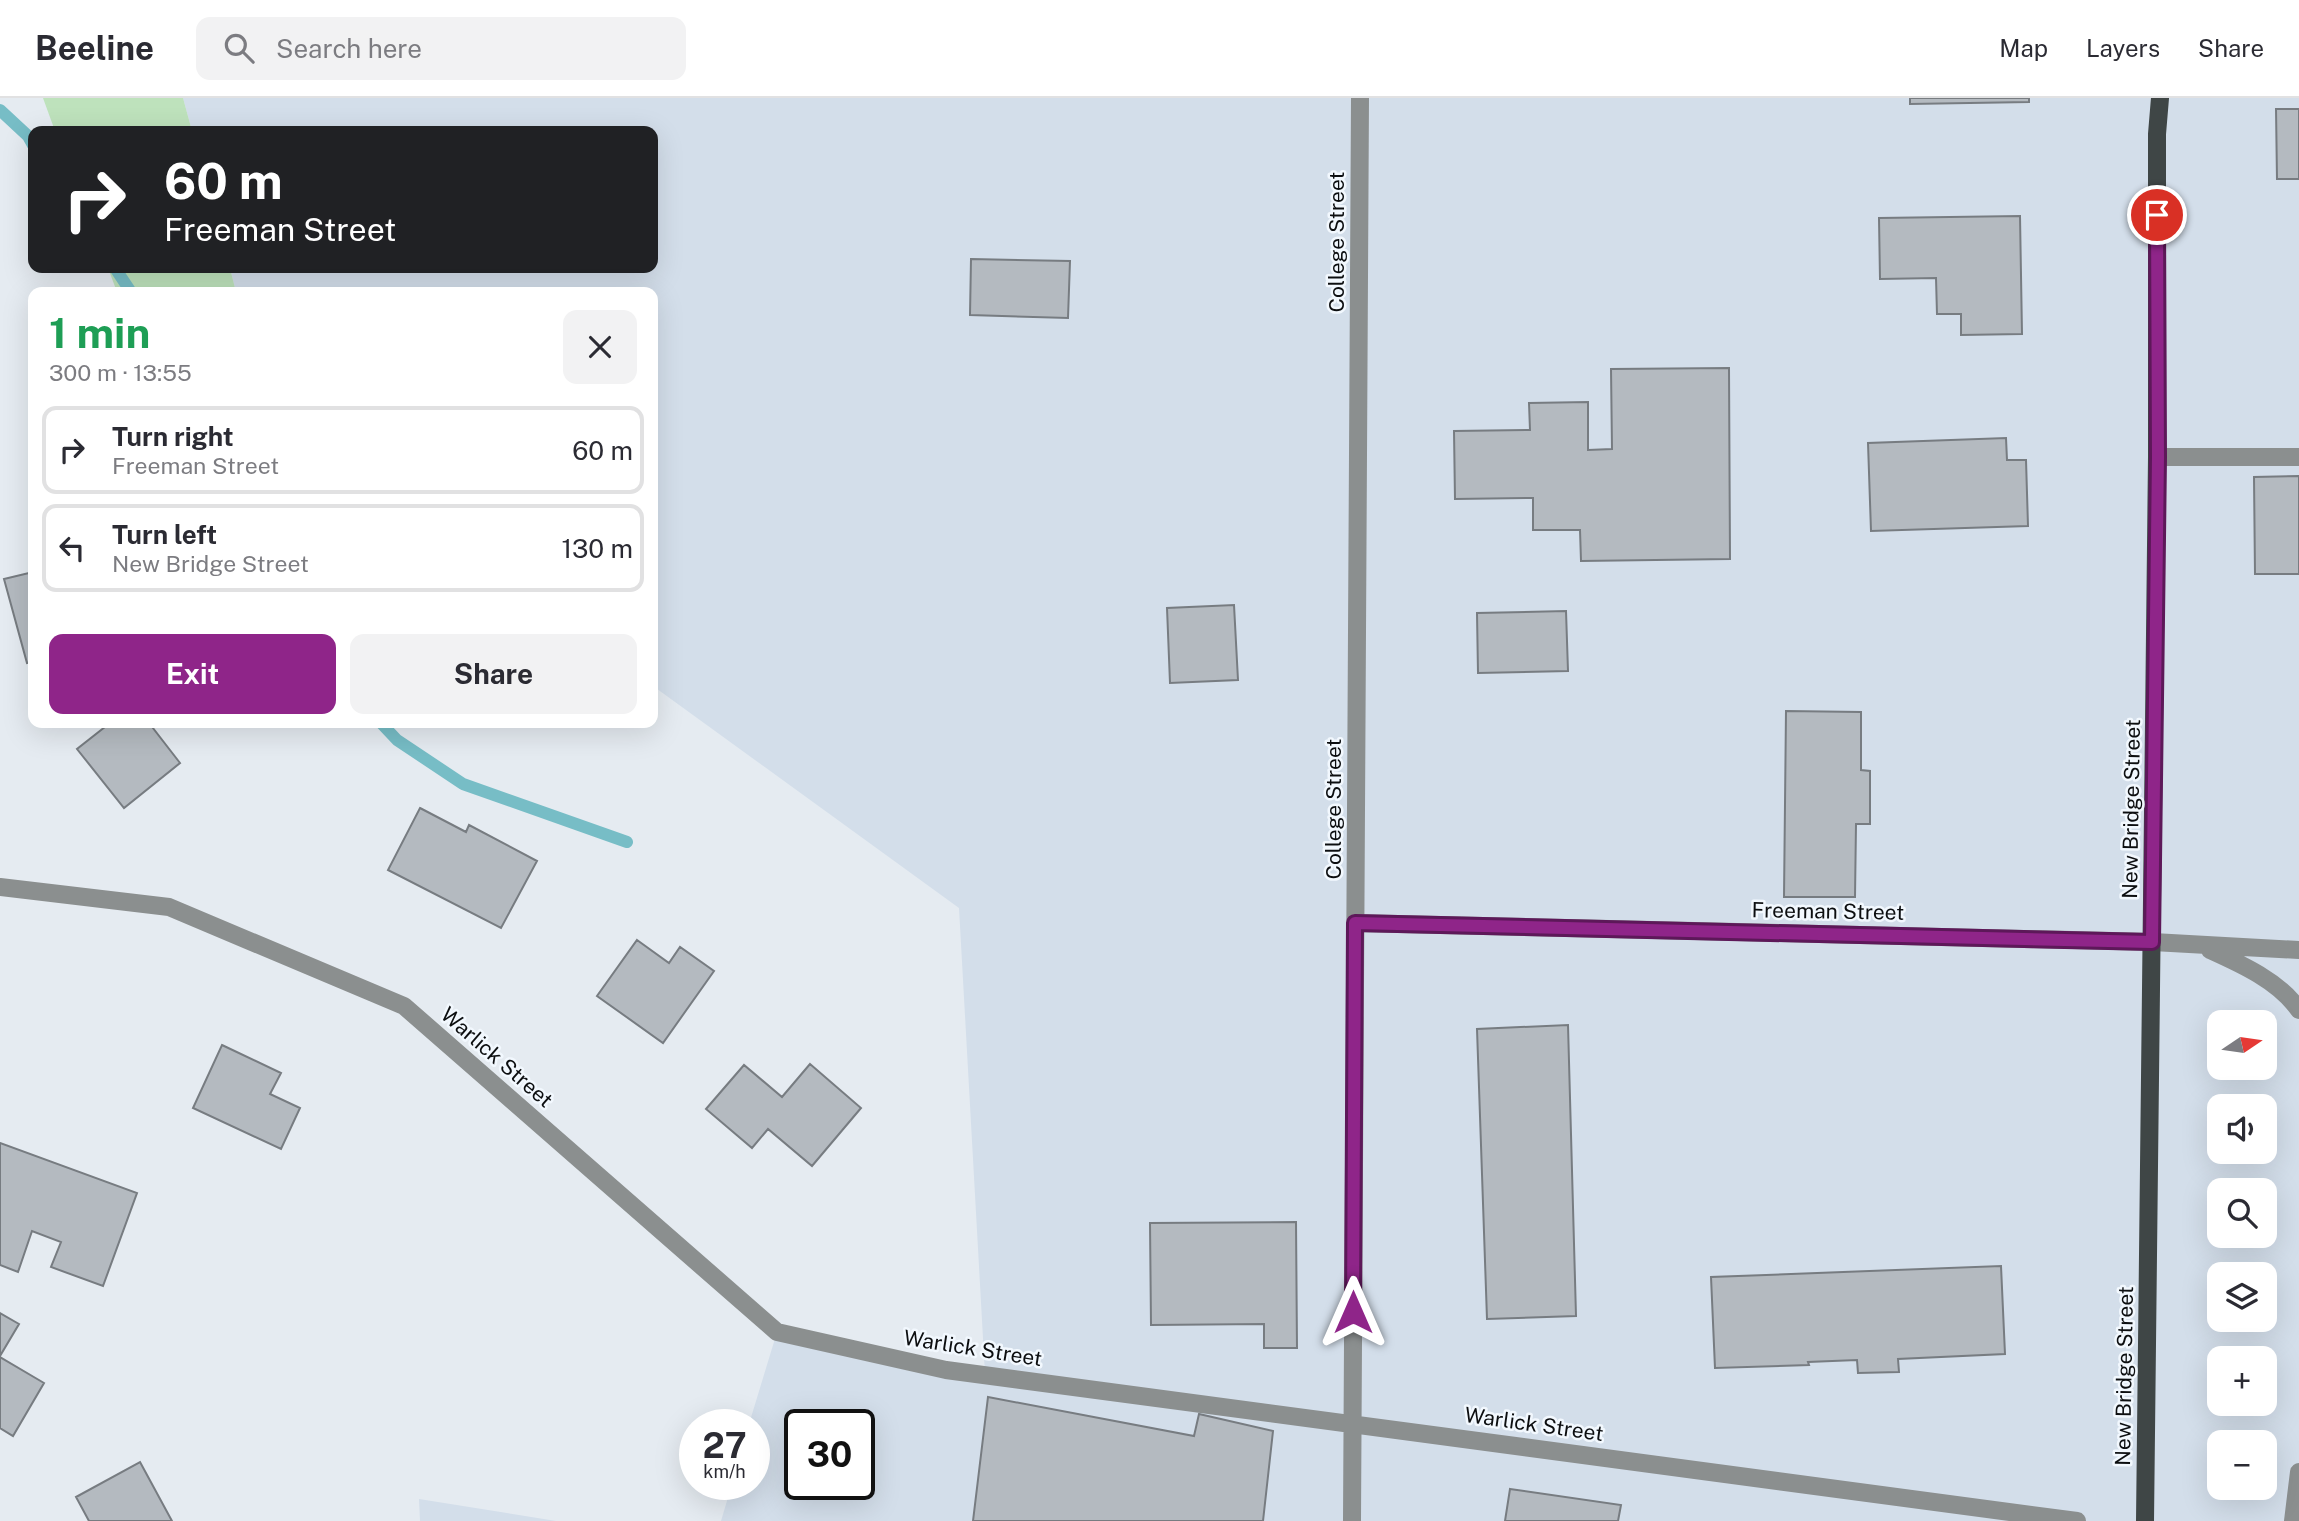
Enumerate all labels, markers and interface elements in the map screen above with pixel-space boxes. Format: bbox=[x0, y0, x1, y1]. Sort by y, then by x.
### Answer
search box bbox=[196, 17, 686, 80]
text: Beeline bbox=[35, 29, 154, 67]
icon: search bbox=[220, 29, 258, 67]
text: Search here bbox=[276, 33, 422, 64]
text: Map bbox=[1999, 34, 2048, 62]
text: Layers bbox=[2086, 34, 2160, 62]
text: Share bbox=[2198, 34, 2264, 62]
text: 60 m bbox=[164, 152, 283, 210]
icon: right bbox=[49, 154, 140, 245]
street label: College Street bbox=[1324, 172, 1349, 312]
pin bbox=[2127, 185, 2187, 245]
icon: arrive bbox=[2138, 196, 2176, 234]
text: Freeman Street bbox=[164, 211, 397, 248]
text: 1 min bbox=[49, 308, 150, 357]
button: close bbox=[563, 310, 637, 384]
text: 300 m · 13:55 bbox=[49, 359, 192, 386]
text: Turn right bbox=[112, 421, 234, 452]
icon: right bbox=[53, 431, 91, 469]
text: 60 m bbox=[572, 435, 633, 466]
text: Freeman Street bbox=[112, 452, 279, 479]
text: Turn left bbox=[112, 519, 217, 550]
icon: left bbox=[53, 529, 91, 567]
text: 130 m bbox=[561, 533, 633, 564]
text: New Bridge Street bbox=[112, 550, 309, 577]
button: Exit bbox=[49, 634, 336, 714]
button: Share bbox=[350, 634, 637, 714]
street label: New Bridge Street bbox=[2117, 719, 2145, 899]
street label: College Street bbox=[1321, 739, 1346, 879]
street label: Freeman Street bbox=[1751, 897, 1905, 925]
street label: Warlick Street bbox=[436, 1002, 558, 1112]
north arrow bbox=[2207, 1010, 2277, 1080]
map controls bbox=[2207, 1010, 2277, 1500]
button: sound bbox=[2207, 1094, 2277, 1164]
button: search bbox=[2207, 1178, 2277, 1248]
button: layers bbox=[2207, 1262, 2277, 1332]
position arrow bbox=[1316, 1275, 1390, 1349]
street label: New Bridge Street bbox=[2110, 1286, 2138, 1466]
street label: Warlick Street bbox=[902, 1325, 1044, 1371]
button: + bbox=[2207, 1346, 2277, 1416]
street label: Warlick Street bbox=[1463, 1402, 1605, 1446]
speed limit sign: 30 bbox=[784, 1409, 875, 1500]
text: 27 bbox=[702, 1425, 747, 1466]
button: − bbox=[2207, 1430, 2277, 1500]
text: km/h bbox=[703, 1461, 746, 1482]

